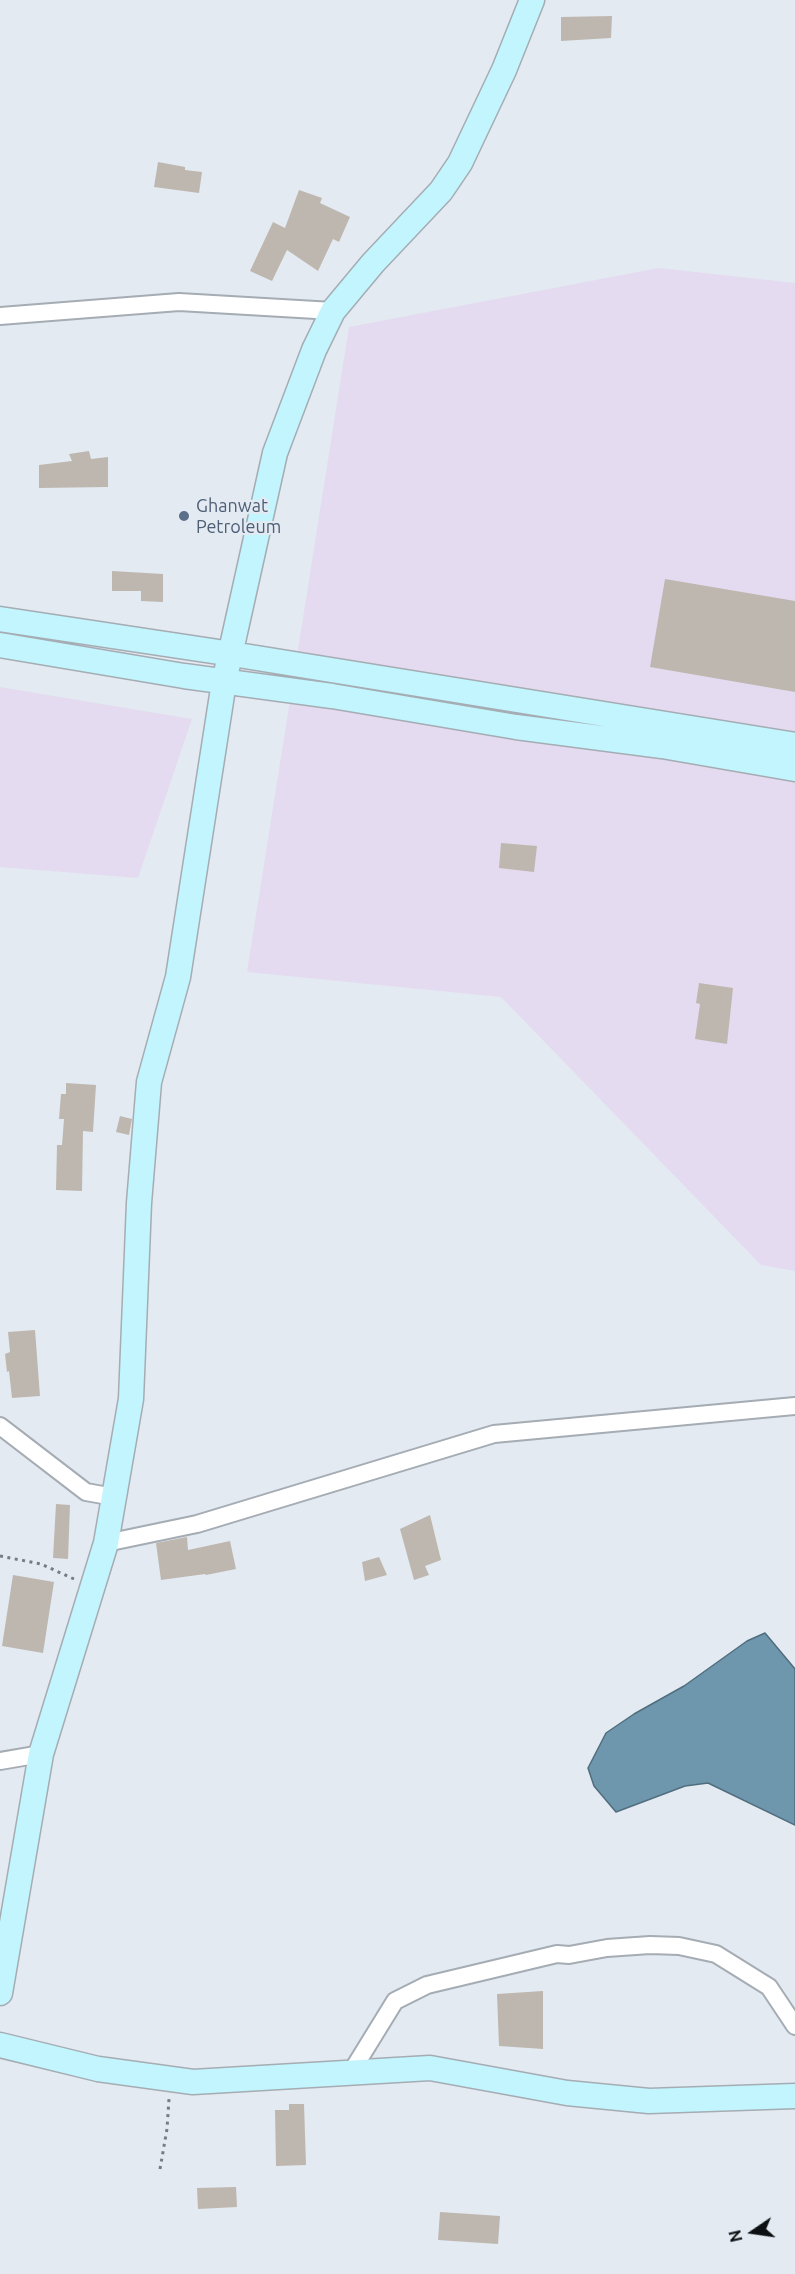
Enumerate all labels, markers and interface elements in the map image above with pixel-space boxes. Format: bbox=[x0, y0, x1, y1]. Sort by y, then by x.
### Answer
place label: Ghanwat Petroleum bbox=[196, 495, 281, 538]
marker: Ghanwat Petroleum bbox=[177, 509, 191, 523]
north arrow bbox=[723, 2202, 783, 2262]
text: N bbox=[725, 2228, 746, 2244]

